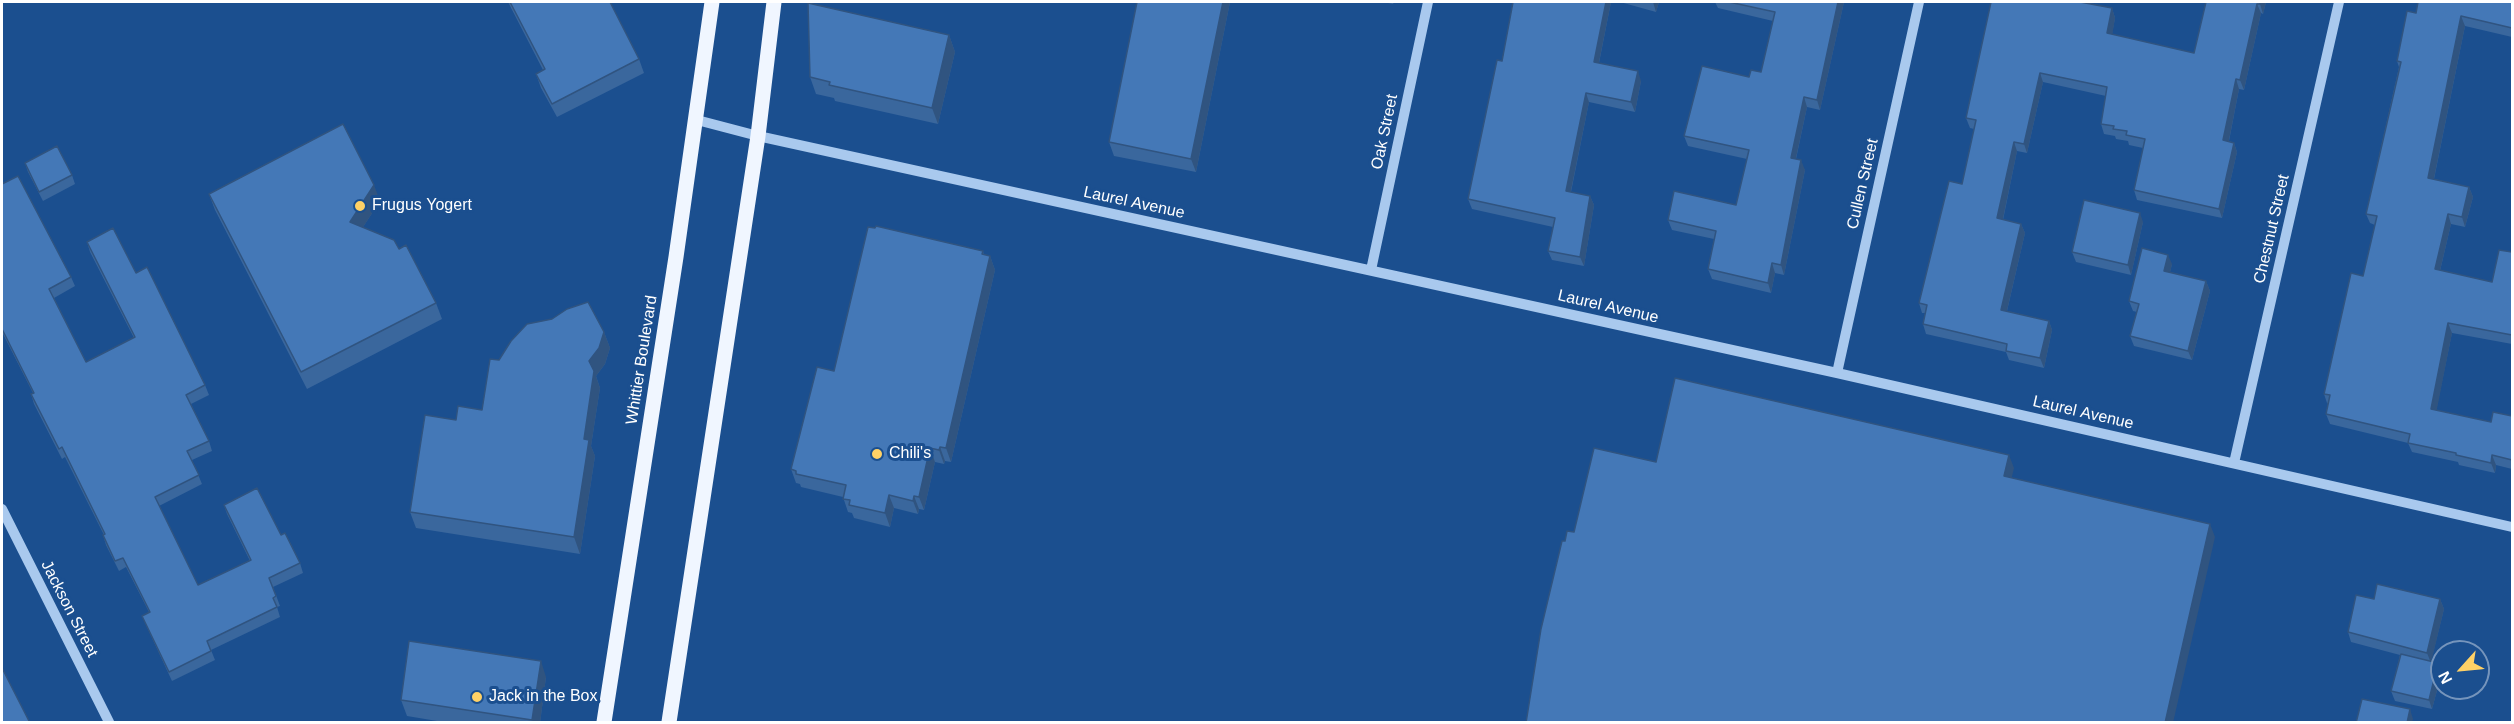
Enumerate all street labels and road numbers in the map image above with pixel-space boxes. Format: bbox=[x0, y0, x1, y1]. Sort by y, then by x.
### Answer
street label: Oak Street bbox=[1368, 93, 1402, 171]
street label: Cullen Street bbox=[1843, 137, 1883, 231]
street label: Chestnut Street bbox=[2250, 173, 2294, 285]
street label: Laurel Avenue bbox=[1082, 183, 1186, 223]
street label: Laurel Avenue bbox=[1556, 286, 1660, 328]
street label: Whittier Boulevard bbox=[622, 294, 662, 426]
street label: Laurel Avenue bbox=[2031, 392, 2135, 434]
street label: Jackson Street bbox=[36, 557, 102, 661]

